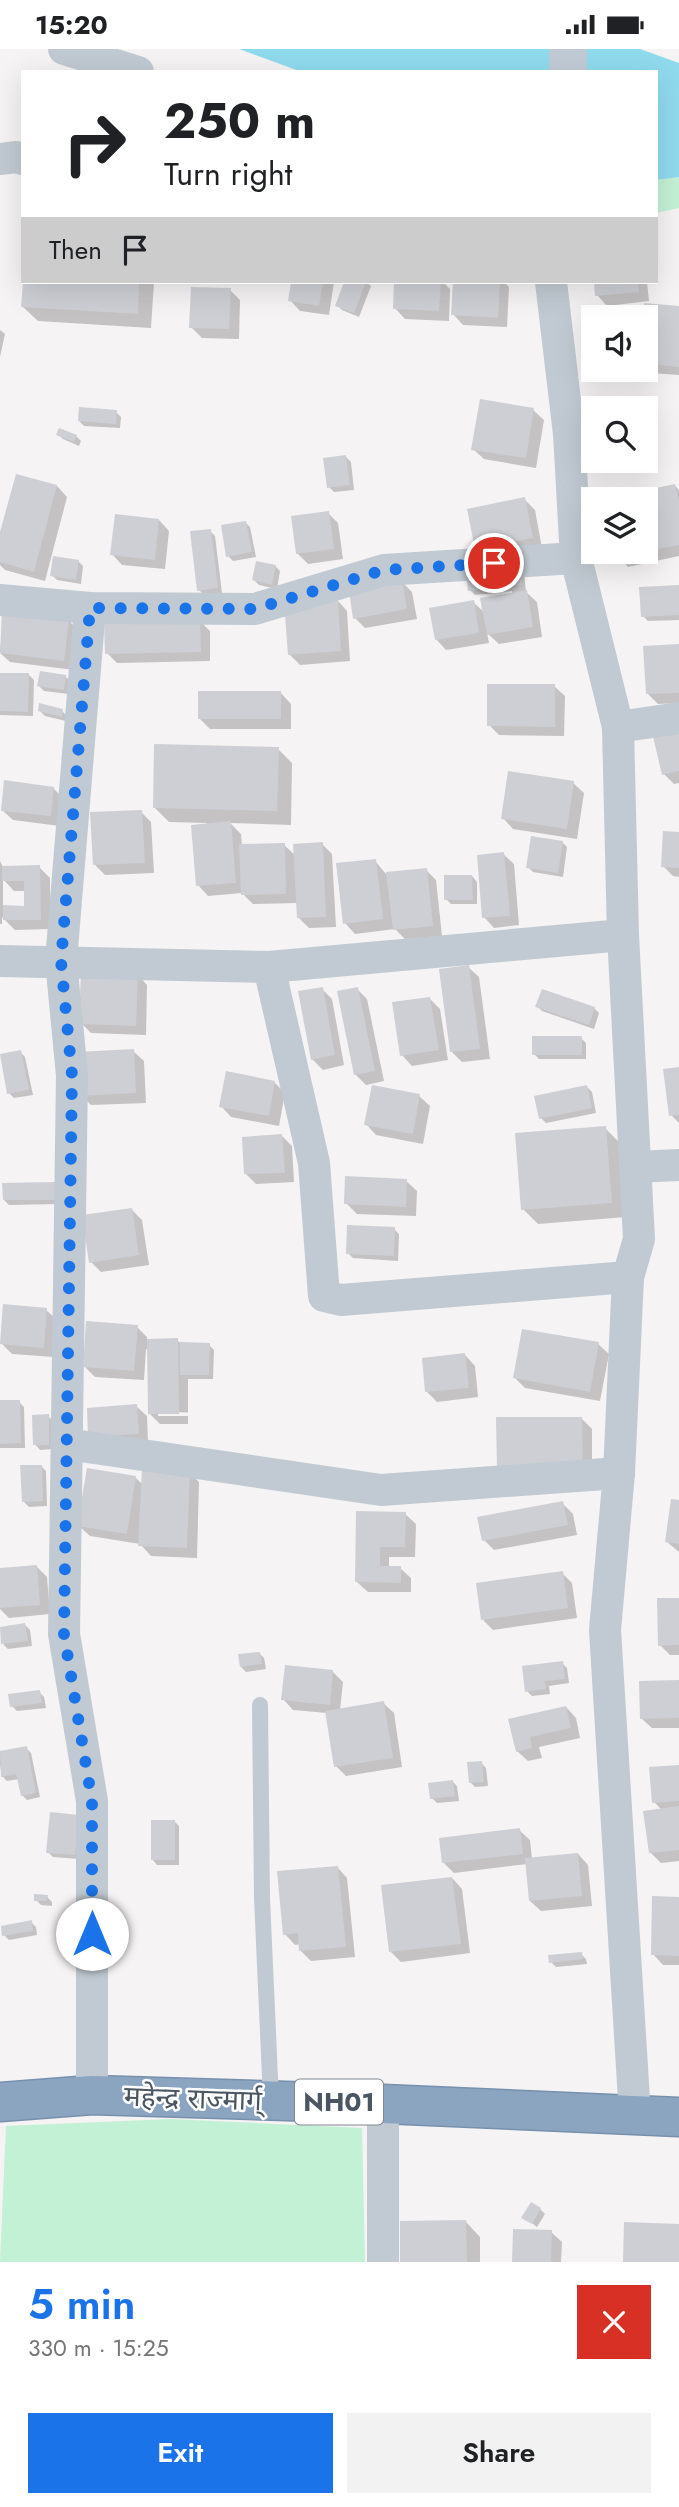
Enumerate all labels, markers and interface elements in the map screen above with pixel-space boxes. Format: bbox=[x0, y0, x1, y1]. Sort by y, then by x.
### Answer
text: 15:20 bbox=[35, 6, 108, 44]
text: 250 m bbox=[164, 86, 315, 156]
icon: right bbox=[49, 98, 140, 189]
text: Turn right bbox=[164, 151, 293, 197]
text: Then bbox=[49, 231, 102, 269]
icon: arrive bbox=[116, 231, 154, 269]
map controls bbox=[581, 305, 658, 564]
button: sound bbox=[581, 305, 658, 382]
button: search bbox=[581, 396, 658, 473]
button: layers bbox=[581, 487, 658, 564]
pin bbox=[464, 533, 524, 593]
icon: arrive bbox=[475, 544, 513, 582]
position arrow bbox=[55, 1897, 129, 1971]
street label: महेन्द्र राज्मार्ग् bbox=[123, 2076, 267, 2122]
road number: NH01 bbox=[295, 2079, 383, 2125]
text: 5 min bbox=[28, 2274, 135, 2335]
button: close bbox=[577, 2285, 651, 2359]
text: 330 m · 15:25 bbox=[28, 2331, 169, 2365]
button: Exit bbox=[28, 2413, 333, 2493]
button: Share bbox=[347, 2413, 651, 2493]

